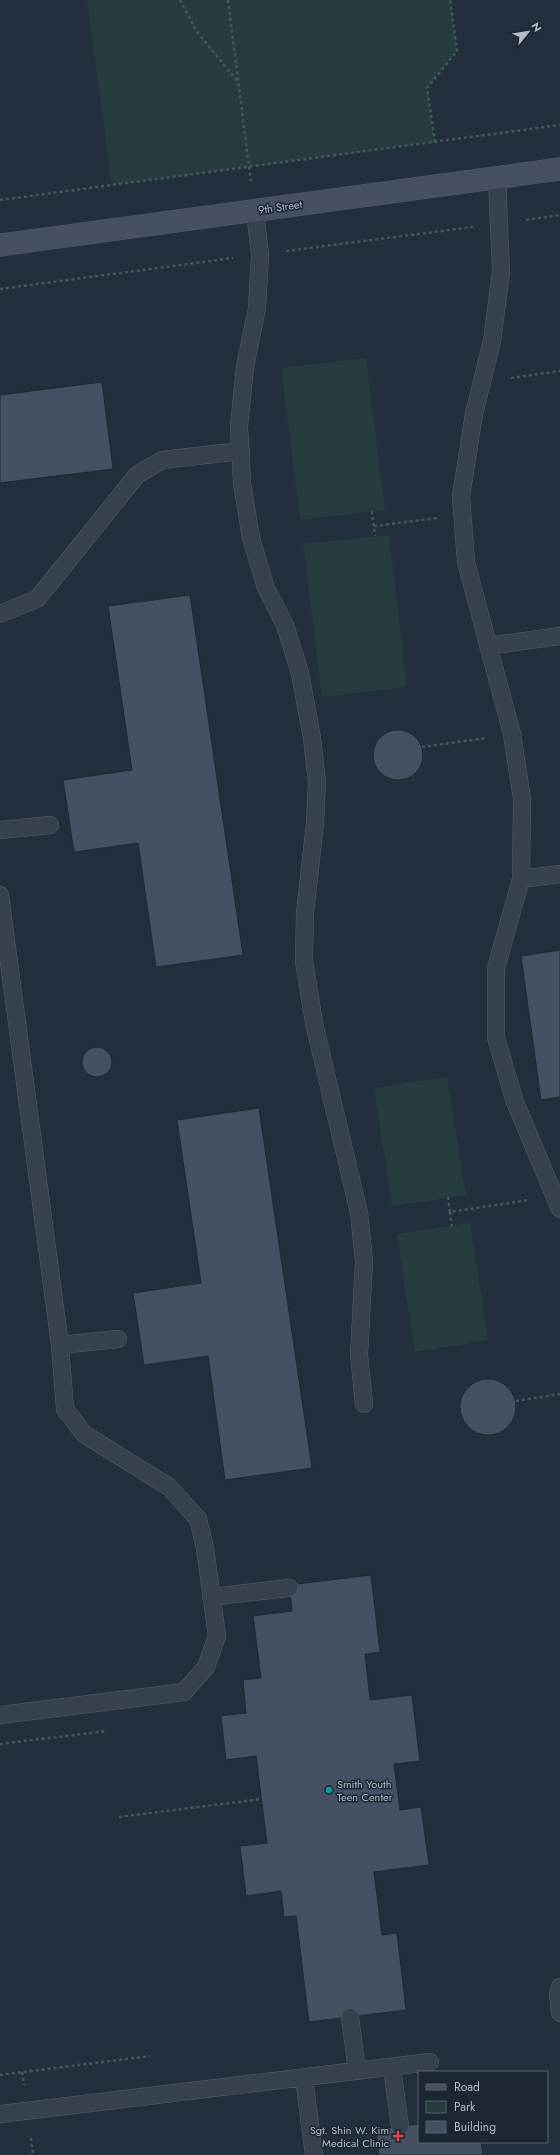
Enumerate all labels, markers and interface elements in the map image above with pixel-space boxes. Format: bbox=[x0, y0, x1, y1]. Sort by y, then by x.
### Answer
north arrow bbox=[508, 12, 548, 52]
text: N bbox=[528, 19, 546, 35]
street label: 9th Street bbox=[257, 196, 303, 218]
place label: Smith Youth Teen Center bbox=[337, 1776, 393, 1805]
marker: Smith Youth Teen Center bbox=[324, 1785, 334, 1795]
legend bbox=[418, 2071, 548, 2143]
text: Road bbox=[454, 2078, 480, 2096]
text: Park bbox=[454, 2098, 476, 2116]
text: Building bbox=[454, 2118, 496, 2136]
place label: Sgt. Shin W. Kim Medical Clinic bbox=[310, 2122, 389, 2151]
marker: Sgt. Shin W. Kim Medical Clinic bbox=[392, 2130, 404, 2142]

